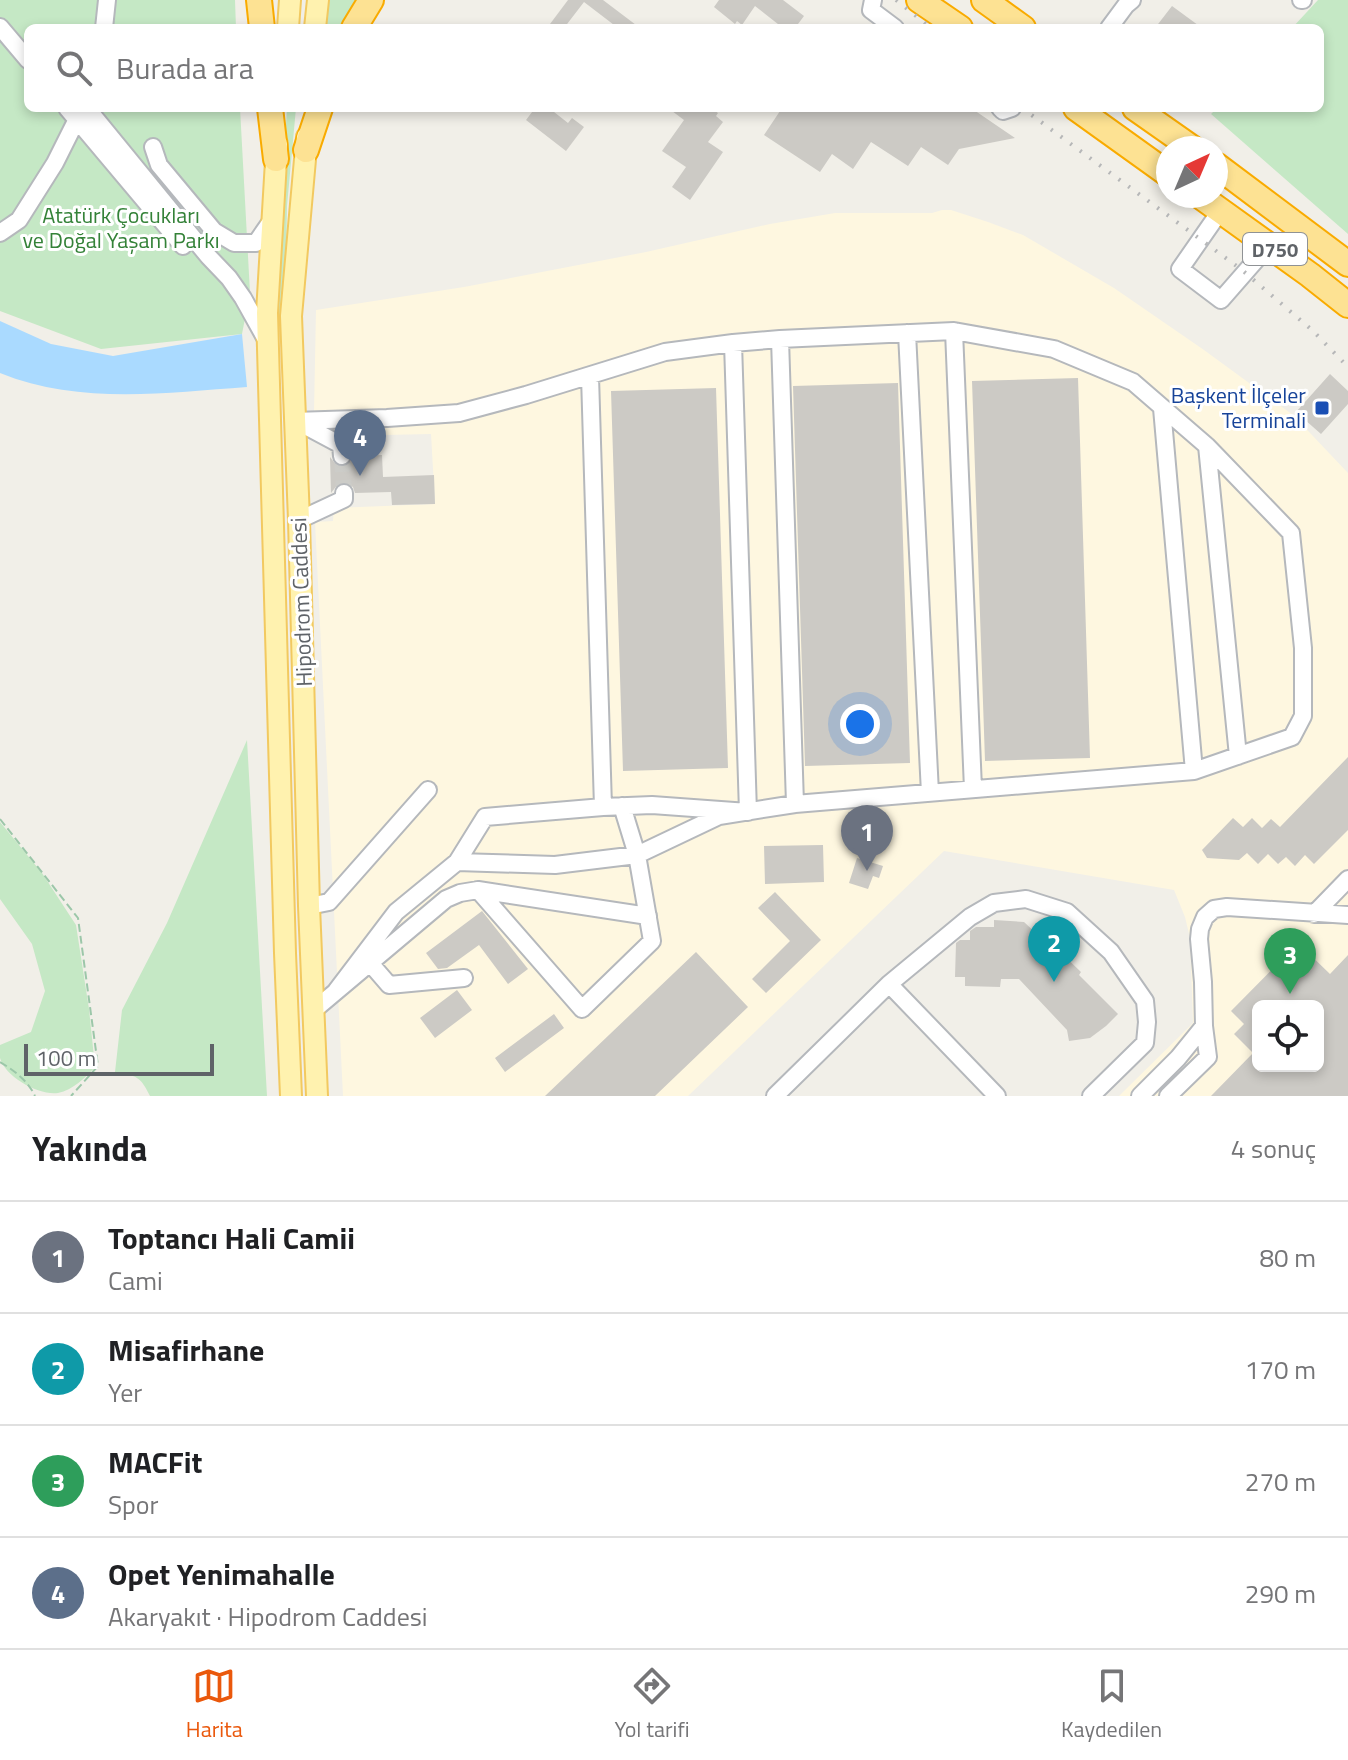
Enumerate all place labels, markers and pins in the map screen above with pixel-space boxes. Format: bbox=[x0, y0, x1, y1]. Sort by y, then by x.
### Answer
place label: Başkent İlçeler Terminali bbox=[1171, 378, 1306, 437]
marker: Başkent İlçeler Terminali bbox=[1313, 399, 1331, 417]
pin: 4 bbox=[334, 410, 386, 476]
pin: 1 bbox=[841, 805, 893, 871]
pin: 2 bbox=[1028, 916, 1080, 982]
pin: 3 bbox=[1264, 928, 1316, 994]

